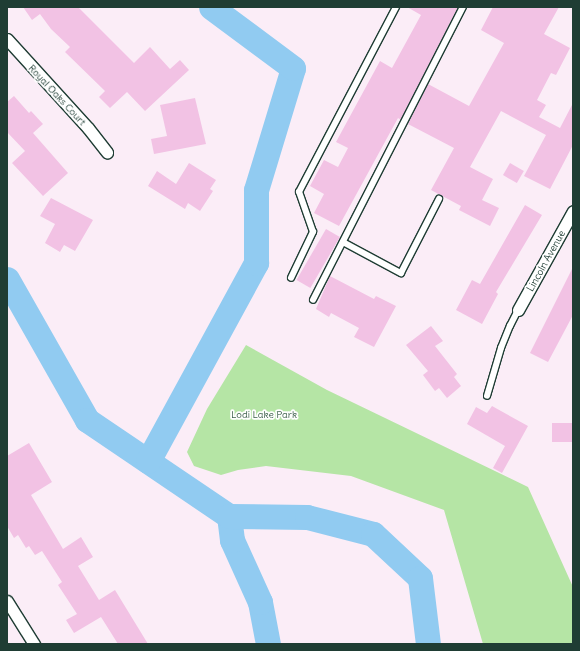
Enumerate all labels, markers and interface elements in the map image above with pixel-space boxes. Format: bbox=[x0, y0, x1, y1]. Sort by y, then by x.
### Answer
street label: Royal Oaks Court bbox=[26, 62, 88, 128]
street label: Lincoln Avenue bbox=[524, 228, 568, 294]
park label: Lodi Lake Park bbox=[231, 409, 297, 421]

